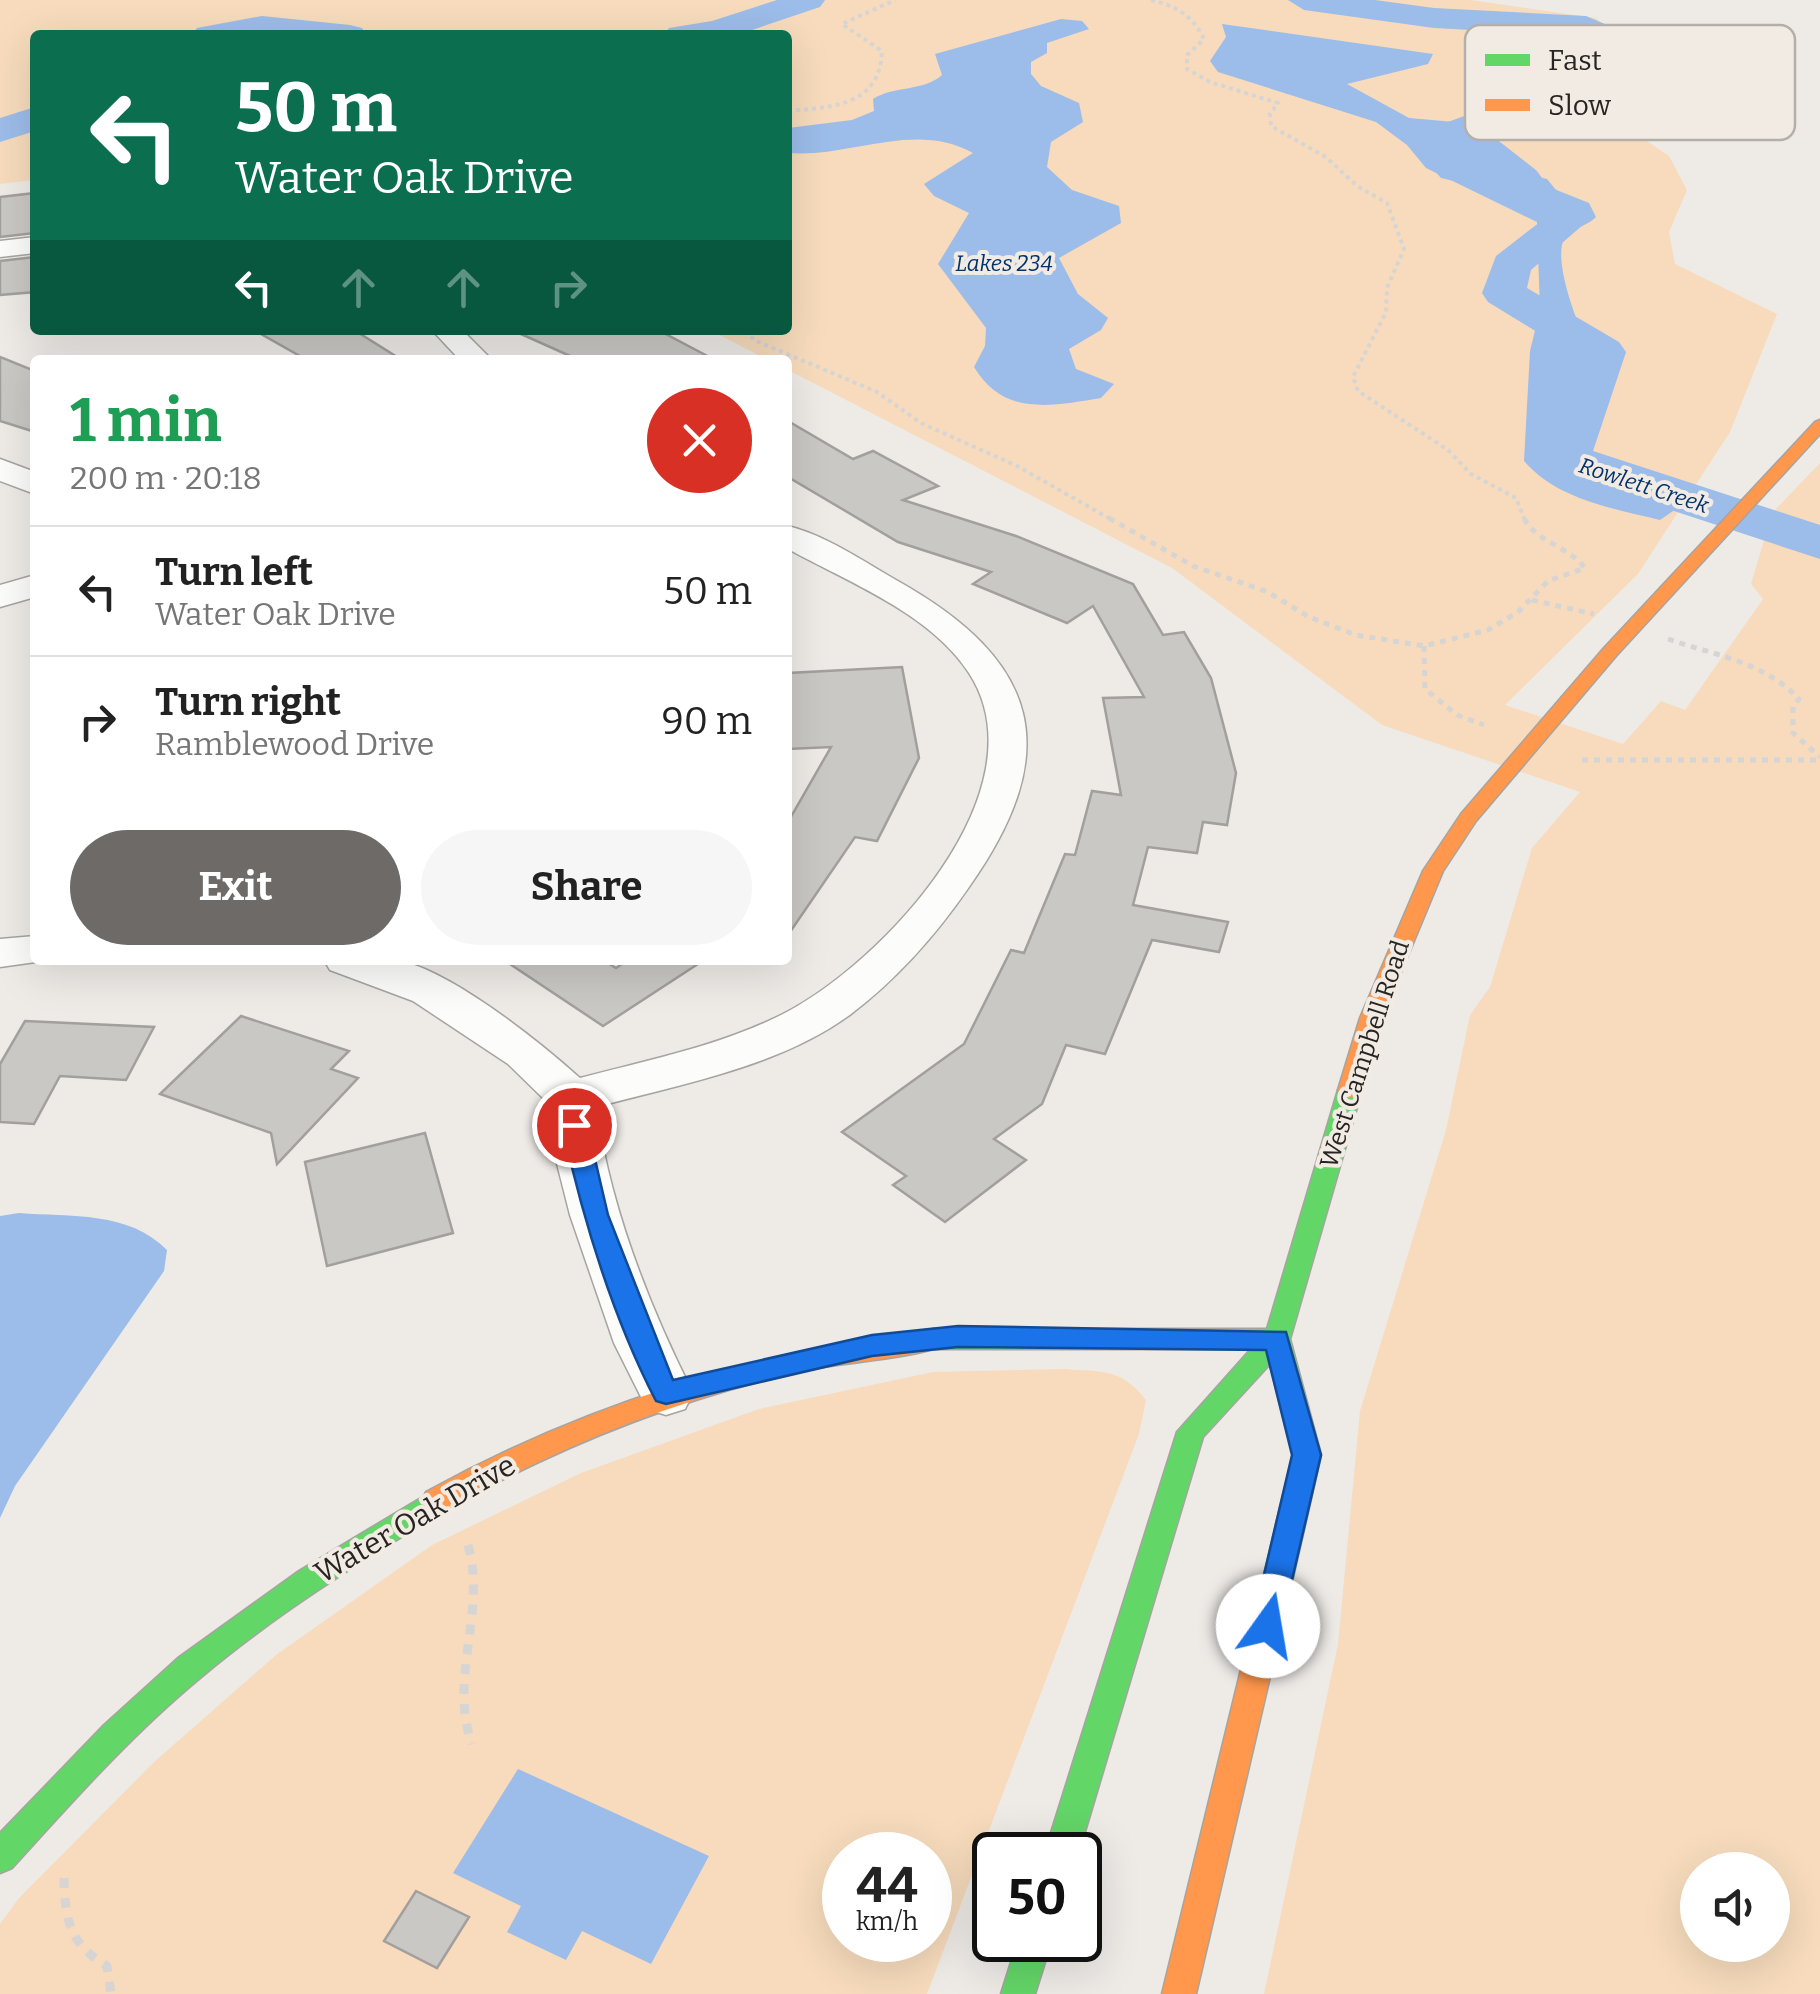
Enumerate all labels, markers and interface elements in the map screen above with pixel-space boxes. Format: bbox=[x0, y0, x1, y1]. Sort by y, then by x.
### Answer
legend bbox=[1465, 25, 1795, 140]
text: Fast bbox=[1548, 44, 1602, 77]
text: 50 m bbox=[235, 66, 397, 150]
icon: left bbox=[70, 70, 200, 200]
text: Slow bbox=[1548, 89, 1611, 122]
text: Water Oak Drive bbox=[235, 151, 574, 205]
water label: Lakes 234 bbox=[955, 250, 1053, 277]
icon: left bbox=[226, 260, 281, 315]
icon: ahead bbox=[331, 260, 386, 315]
icon: ahead bbox=[436, 260, 491, 315]
icon: right bbox=[541, 260, 596, 315]
text: 1 min bbox=[70, 385, 222, 457]
button: close bbox=[647, 388, 752, 493]
water label: Rowlett Creek bbox=[1576, 452, 1713, 519]
text: 200 m · 20:18 bbox=[70, 459, 262, 497]
text: Turn left bbox=[155, 549, 313, 595]
icon: left bbox=[70, 564, 125, 619]
text: 50 m bbox=[663, 568, 752, 614]
text: Water Oak Drive bbox=[155, 595, 396, 633]
text: Turn right bbox=[155, 679, 341, 725]
icon: right bbox=[70, 694, 125, 749]
text: 90 m bbox=[662, 698, 752, 744]
text: Ramblewood Drive bbox=[155, 725, 434, 763]
button: Exit bbox=[70, 830, 401, 945]
button: Share bbox=[421, 830, 752, 945]
street label: West Campbell Road bbox=[1314, 936, 1416, 1172]
pin bbox=[532, 1083, 617, 1168]
icon: arrive bbox=[547, 1098, 602, 1153]
street label: Water Oak Drive bbox=[308, 1447, 522, 1591]
position arrow bbox=[1216, 1574, 1320, 1678]
speed limit sign: 50 bbox=[972, 1832, 1102, 1962]
map controls bbox=[1680, 1852, 1790, 1962]
button: sound bbox=[1680, 1852, 1790, 1962]
text: 44 bbox=[856, 1855, 918, 1915]
text: km/h bbox=[856, 1907, 918, 1937]

